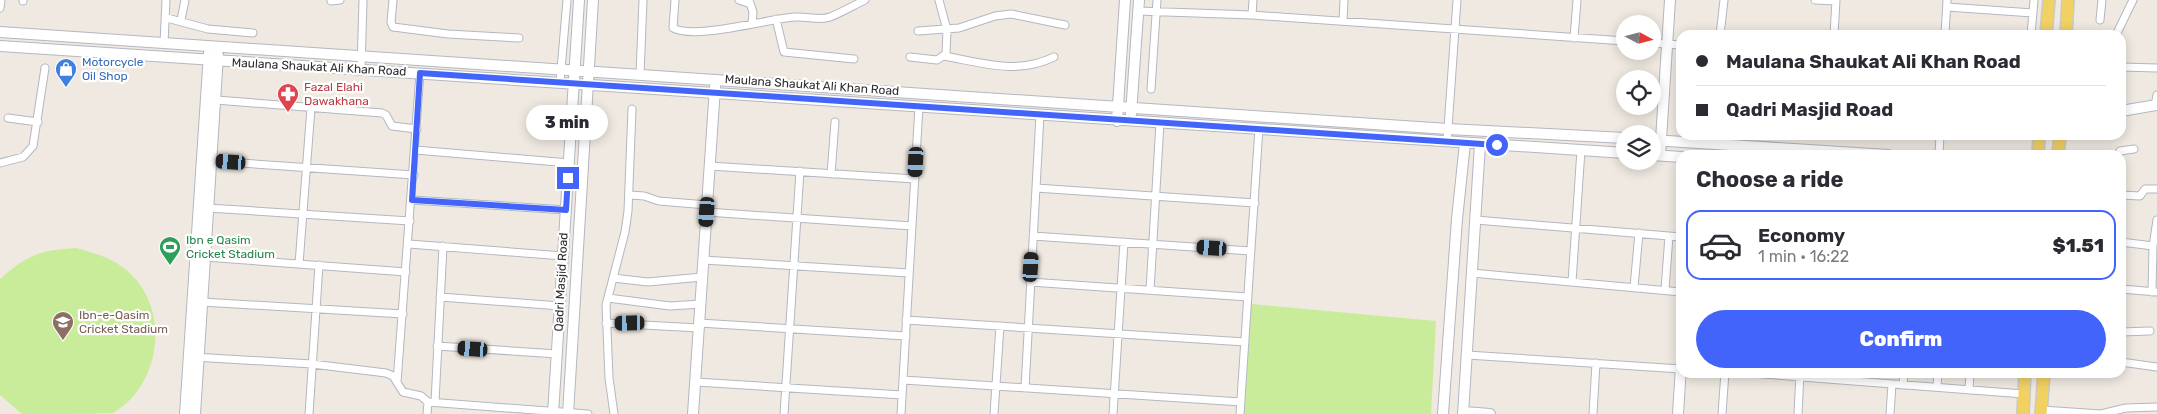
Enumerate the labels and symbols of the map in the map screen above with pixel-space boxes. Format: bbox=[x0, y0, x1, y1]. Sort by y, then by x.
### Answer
north arrow bbox=[1616, 15, 1661, 60]
place label: Motorcycle Oil Shop bbox=[82, 55, 144, 83]
street label: Maulana Shaukat Ali Khan Road bbox=[231, 55, 407, 79]
shop icon: Motorcycle Oil Shop bbox=[54, 57, 78, 88]
street label: Maulana Shaukat Ali Khan Road bbox=[724, 72, 900, 98]
place label: Fazal Elahi Dawakhana bbox=[304, 80, 369, 108]
pharmacy icon: Fazal Elahi Dawakhana bbox=[276, 82, 300, 113]
callout: 3 min bbox=[527, 106, 609, 140]
route start bbox=[1486, 134, 1508, 156]
car bbox=[907, 147, 924, 177]
car bbox=[215, 153, 246, 171]
route end bbox=[557, 167, 579, 189]
car bbox=[698, 197, 715, 227]
street label: Qadri Masjid Road bbox=[551, 232, 571, 332]
place label: Ibn e Qasim Cricket Stadium bbox=[186, 233, 275, 261]
sports icon: Ibn e Qasim Cricket Stadium bbox=[158, 235, 182, 266]
car bbox=[1196, 239, 1227, 257]
car bbox=[1022, 252, 1039, 282]
place label: Ibn-e-Qasim Cricket Stadium bbox=[79, 308, 168, 336]
school or university icon: Ibn-e-Qasim Cricket Stadium bbox=[51, 310, 75, 341]
car bbox=[614, 315, 645, 331]
car bbox=[457, 340, 488, 358]

